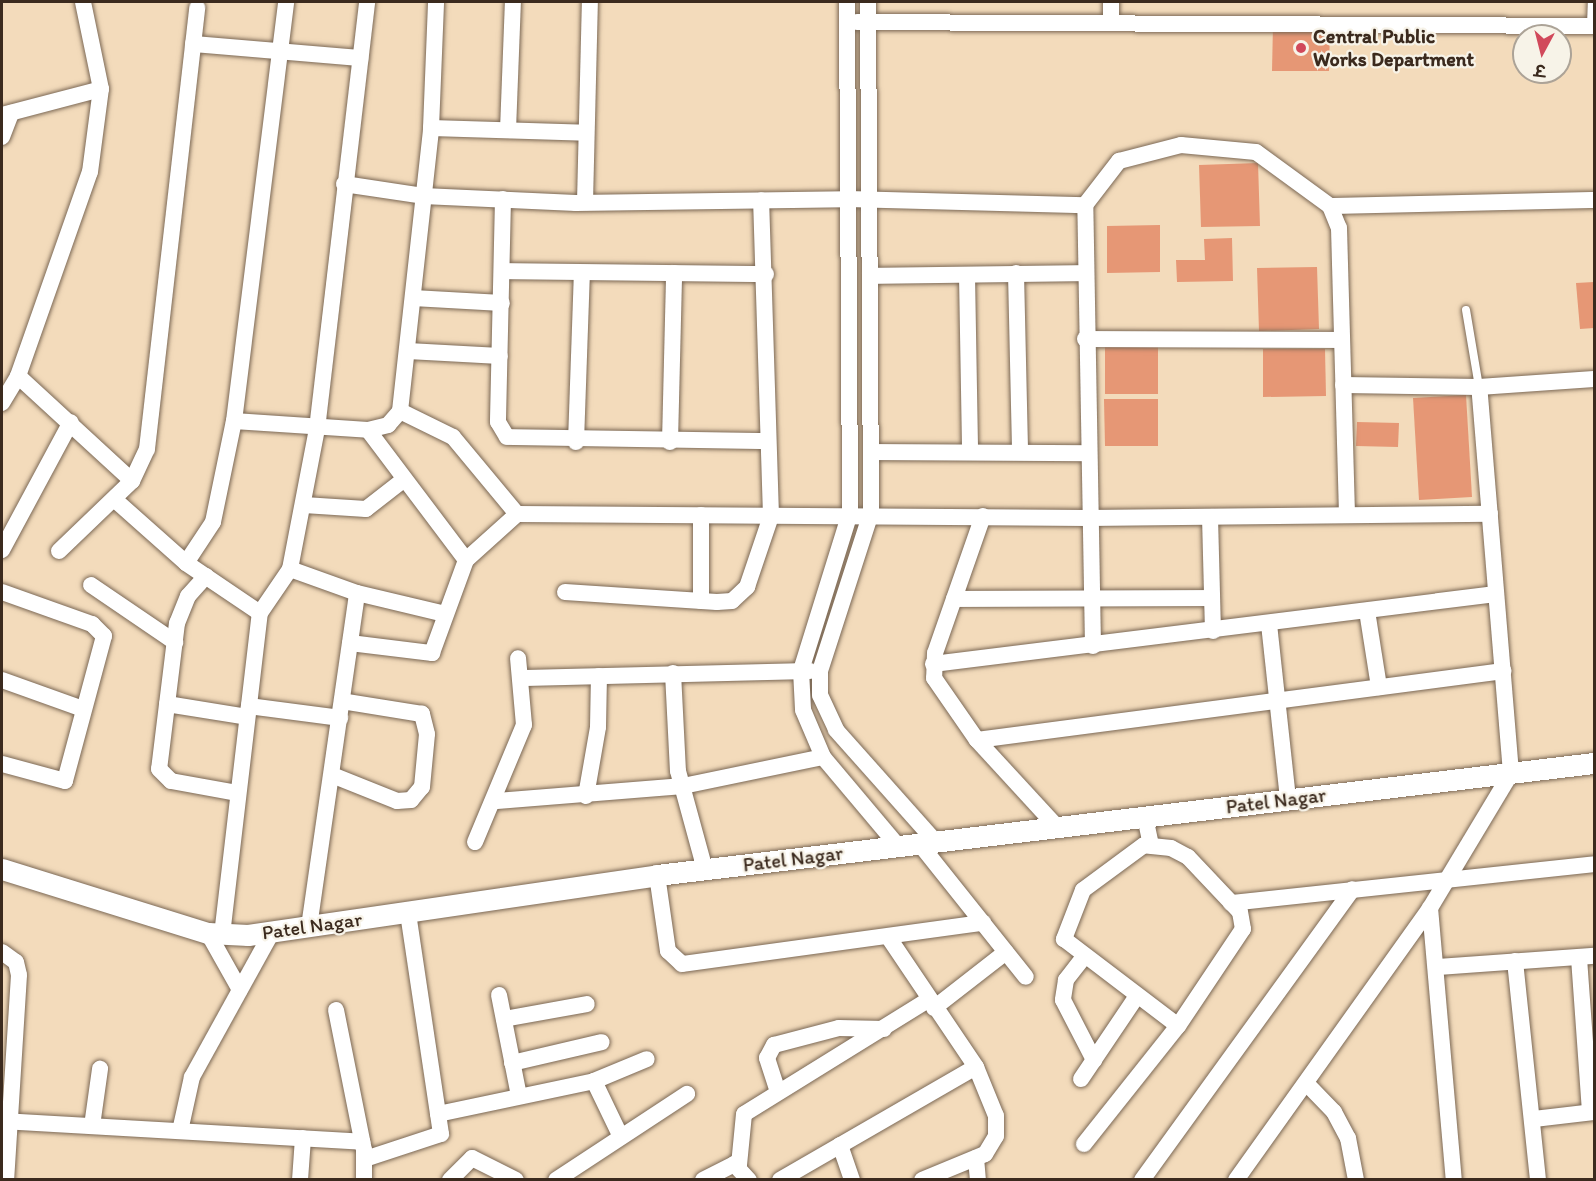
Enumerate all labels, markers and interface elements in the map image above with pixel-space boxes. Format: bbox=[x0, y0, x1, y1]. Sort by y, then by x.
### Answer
place label: Central Public Works Department bbox=[1313, 24, 1474, 71]
north arrow bbox=[1512, 24, 1572, 84]
marker: Central Public Works Department bbox=[1294, 41, 1308, 55]
text: उ bbox=[1534, 60, 1546, 80]
street label: Patel Nagar bbox=[1225, 783, 1327, 819]
street label: Patel Nagar bbox=[742, 841, 844, 877]
street label: Patel Nagar bbox=[261, 907, 363, 945]

